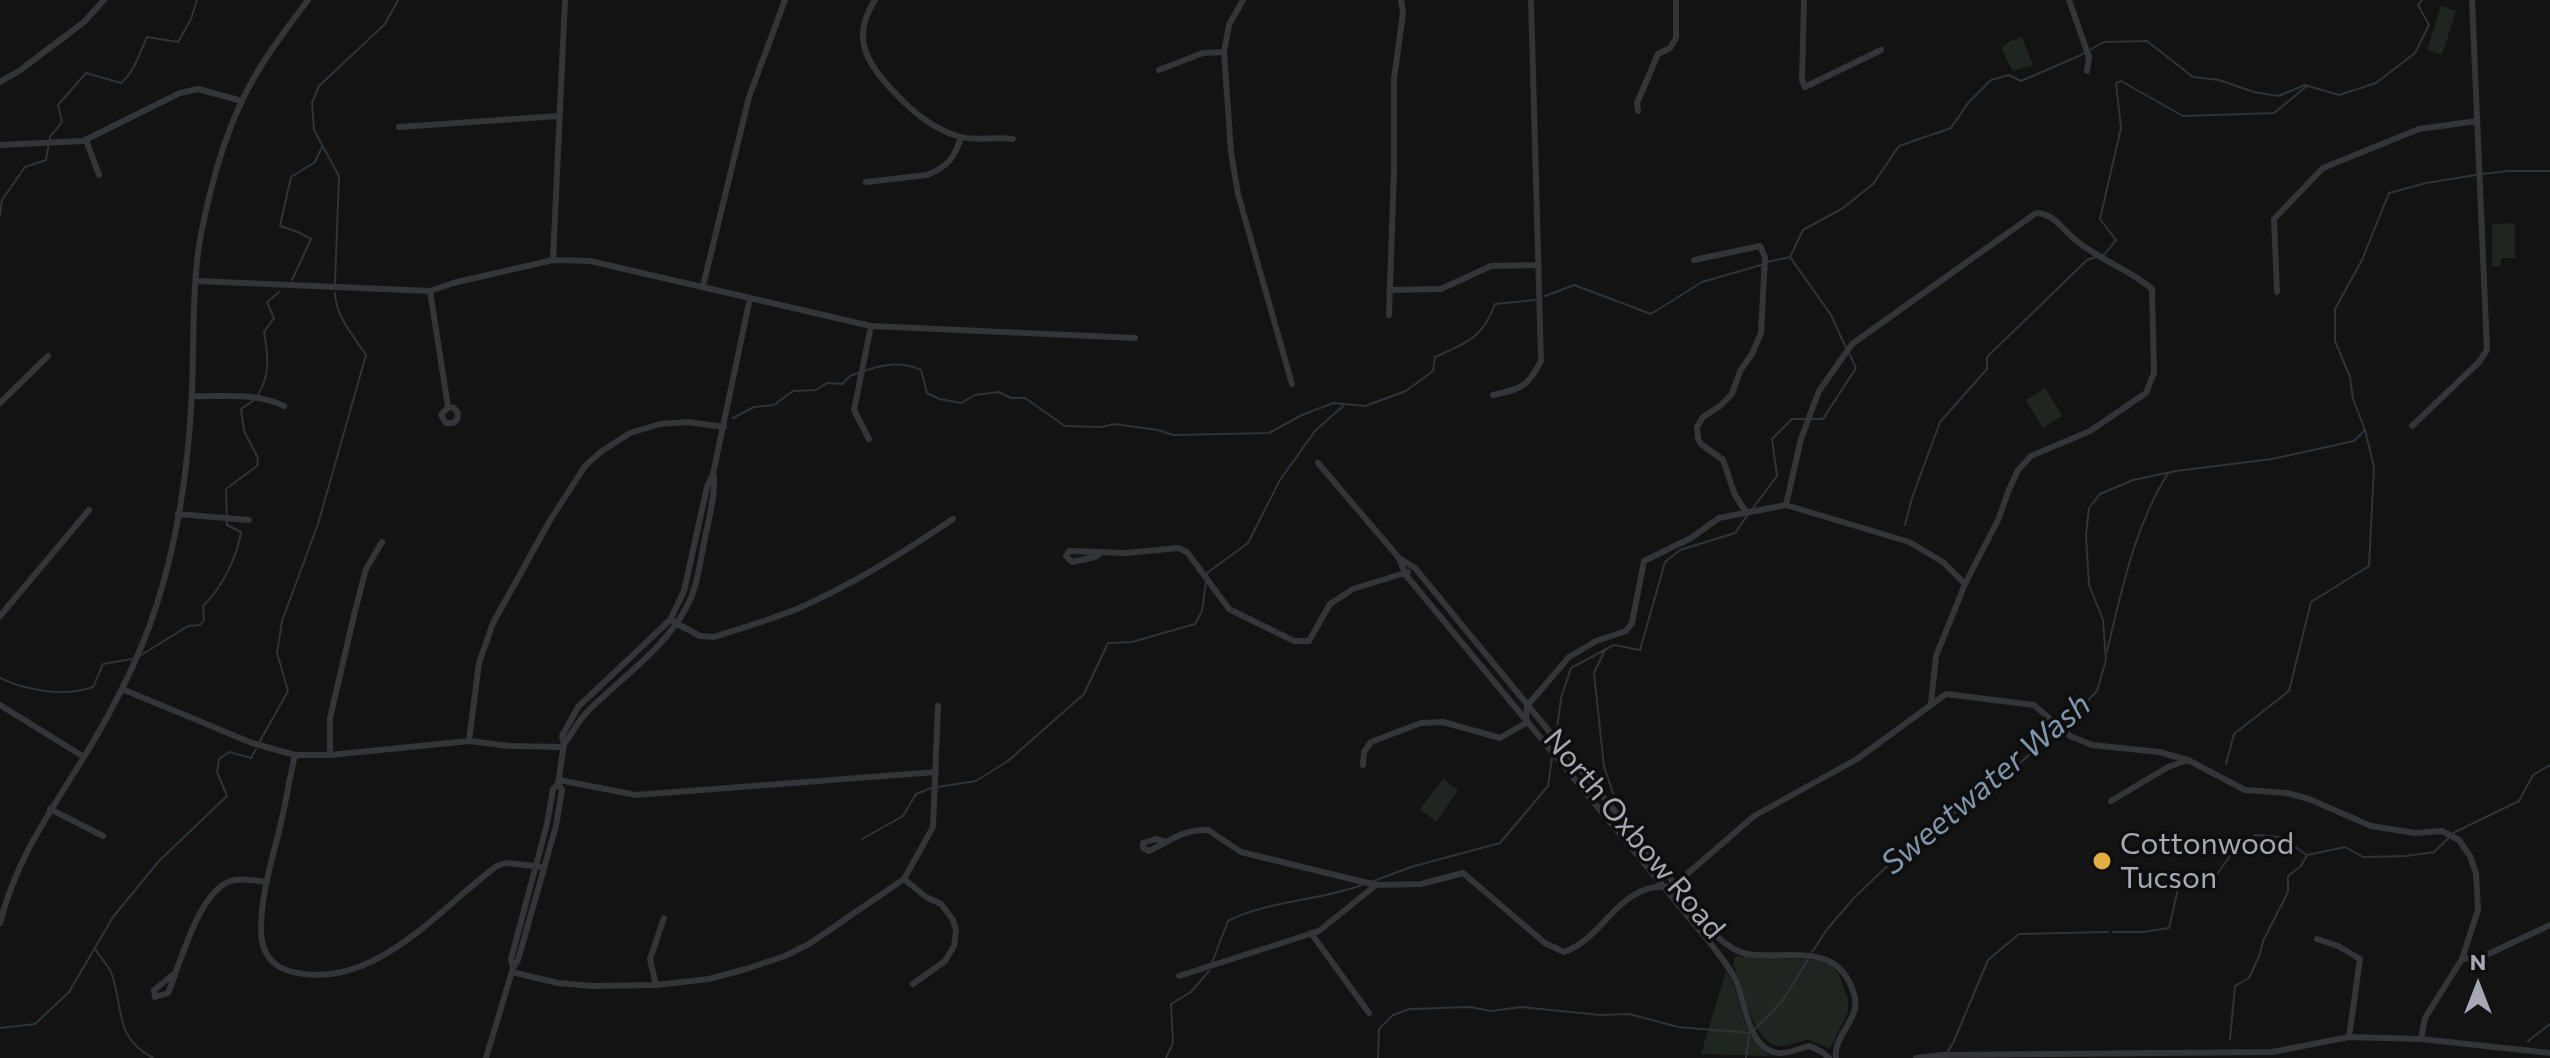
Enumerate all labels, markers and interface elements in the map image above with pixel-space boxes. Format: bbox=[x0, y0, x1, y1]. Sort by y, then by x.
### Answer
water label: Sweetwater Wash bbox=[1874, 685, 2098, 883]
street label: North Oxbow Road bbox=[1536, 722, 1732, 946]
place label: Cottonwood Tucson bbox=[2120, 826, 2294, 896]
marker: Cottonwood Tucson bbox=[2091, 850, 2113, 872]
north arrow bbox=[2438, 946, 2518, 1026]
text: N bbox=[2470, 948, 2486, 975]

